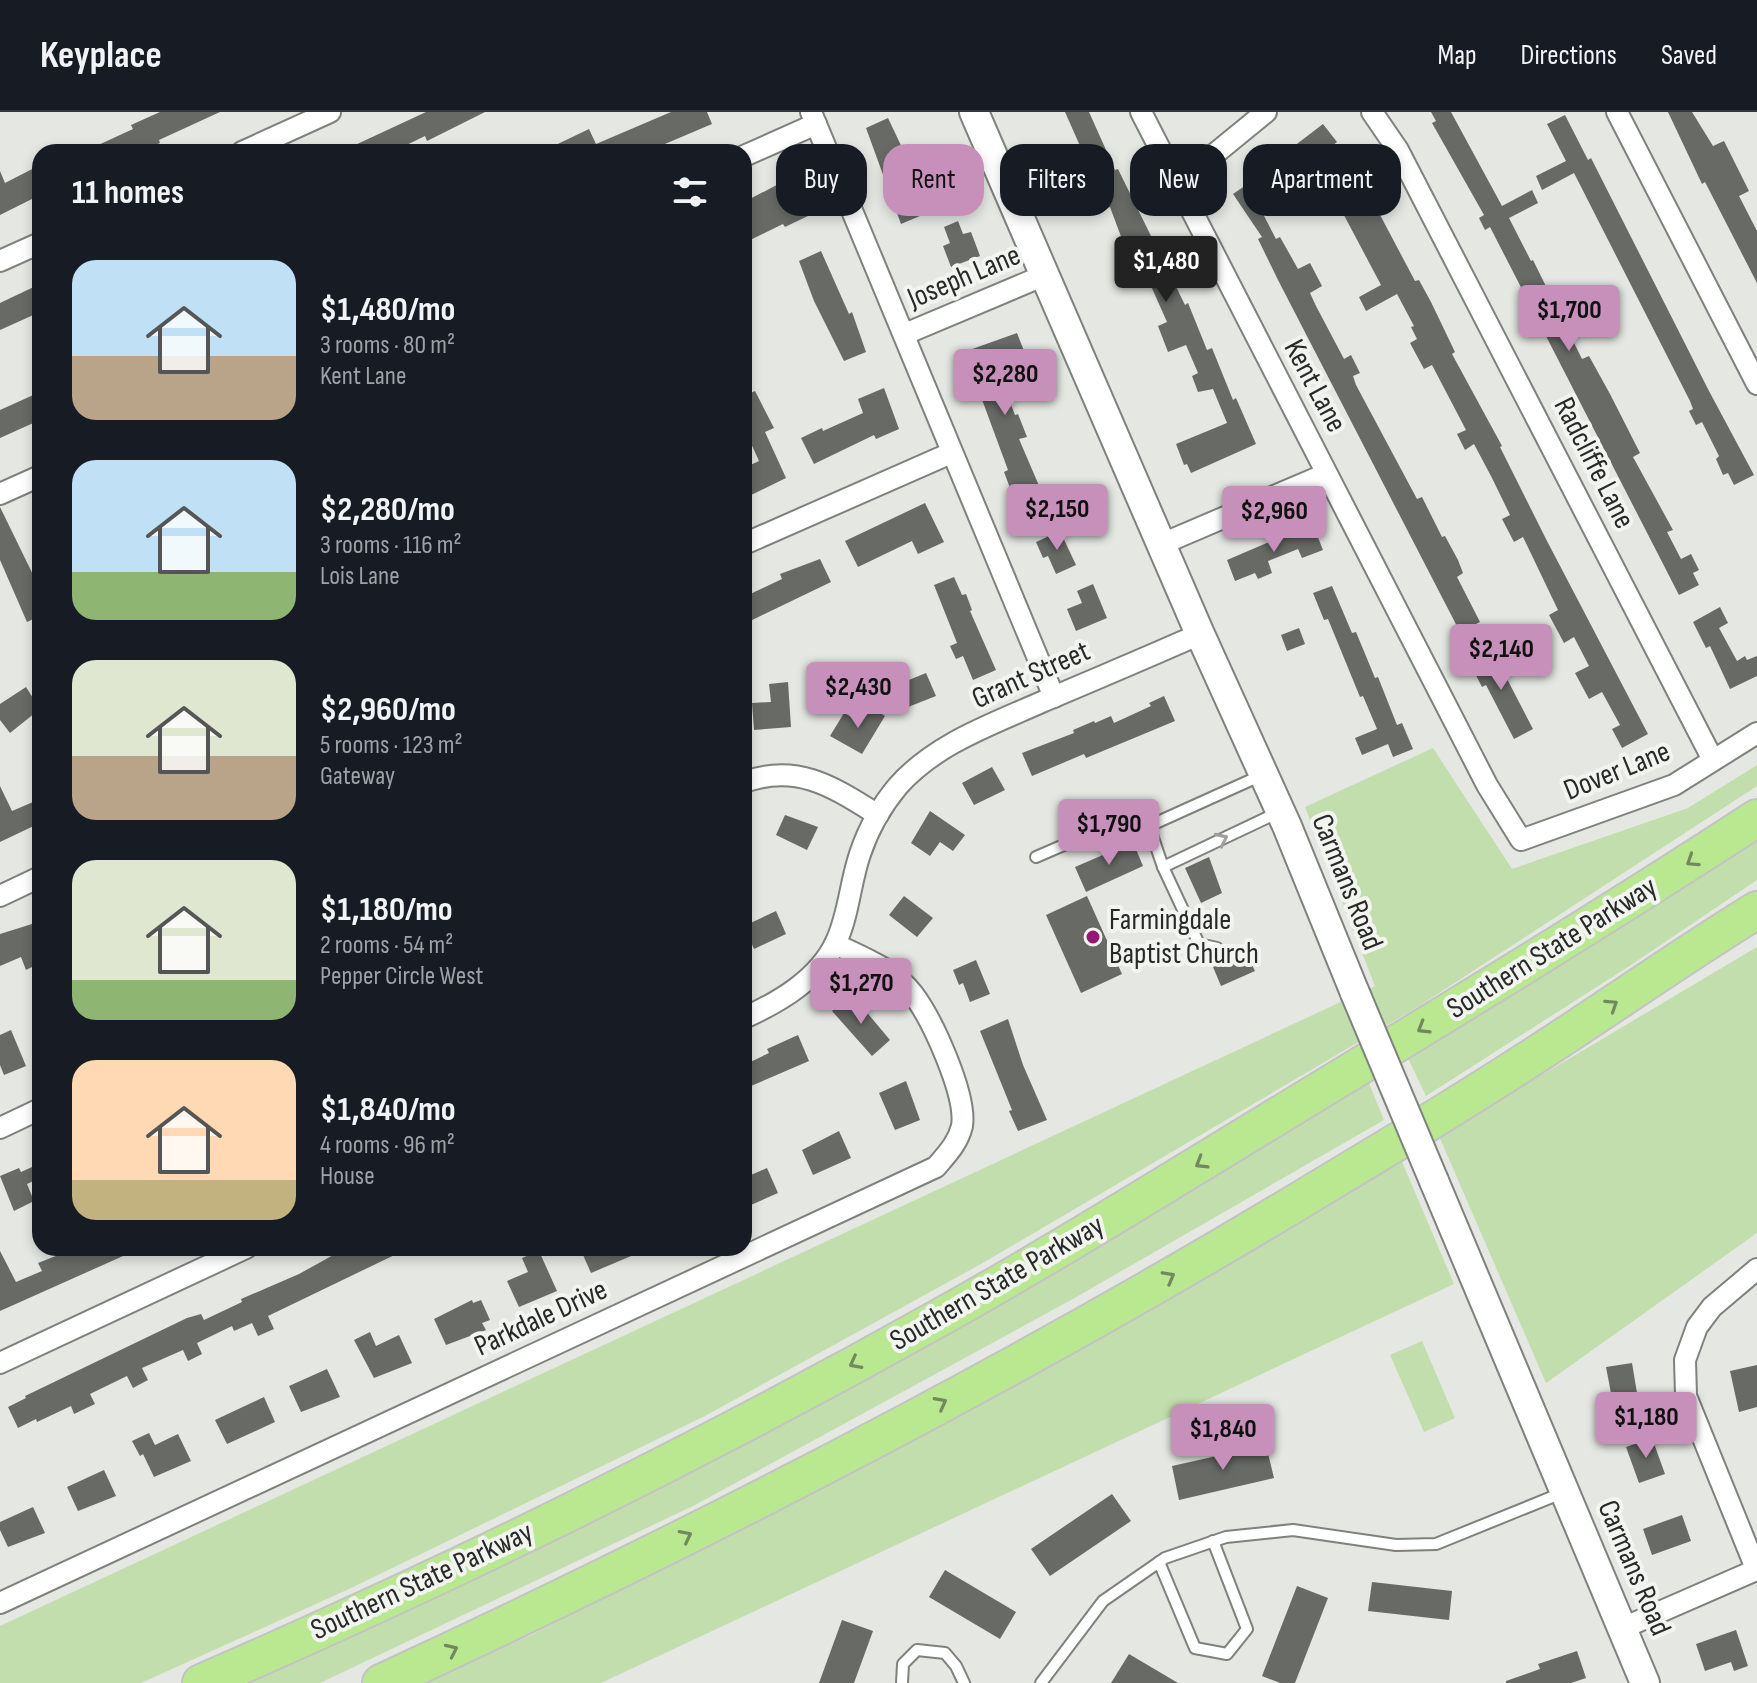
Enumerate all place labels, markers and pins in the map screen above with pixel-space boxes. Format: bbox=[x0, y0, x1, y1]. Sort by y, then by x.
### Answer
pin: $1,480 bbox=[1101, 236, 1231, 304]
pin: $1,700 bbox=[1504, 285, 1634, 353]
pin: $2,280 bbox=[940, 349, 1070, 417]
pin: $2,150 bbox=[992, 484, 1122, 552]
pin: $2,960 bbox=[1209, 486, 1339, 554]
pin: $2,140 bbox=[1436, 624, 1566, 692]
pin: $2,430 bbox=[793, 662, 923, 730]
pin: $1,790 bbox=[1044, 799, 1174, 867]
place label: Farmingdale Baptist Church bbox=[1109, 902, 1259, 972]
marker: Farmingdale Baptist Church bbox=[1084, 928, 1102, 946]
pin: $1,270 bbox=[796, 958, 926, 1026]
pin: $1,180 bbox=[1581, 1392, 1711, 1460]
pin: $1,840 bbox=[1158, 1404, 1288, 1472]

